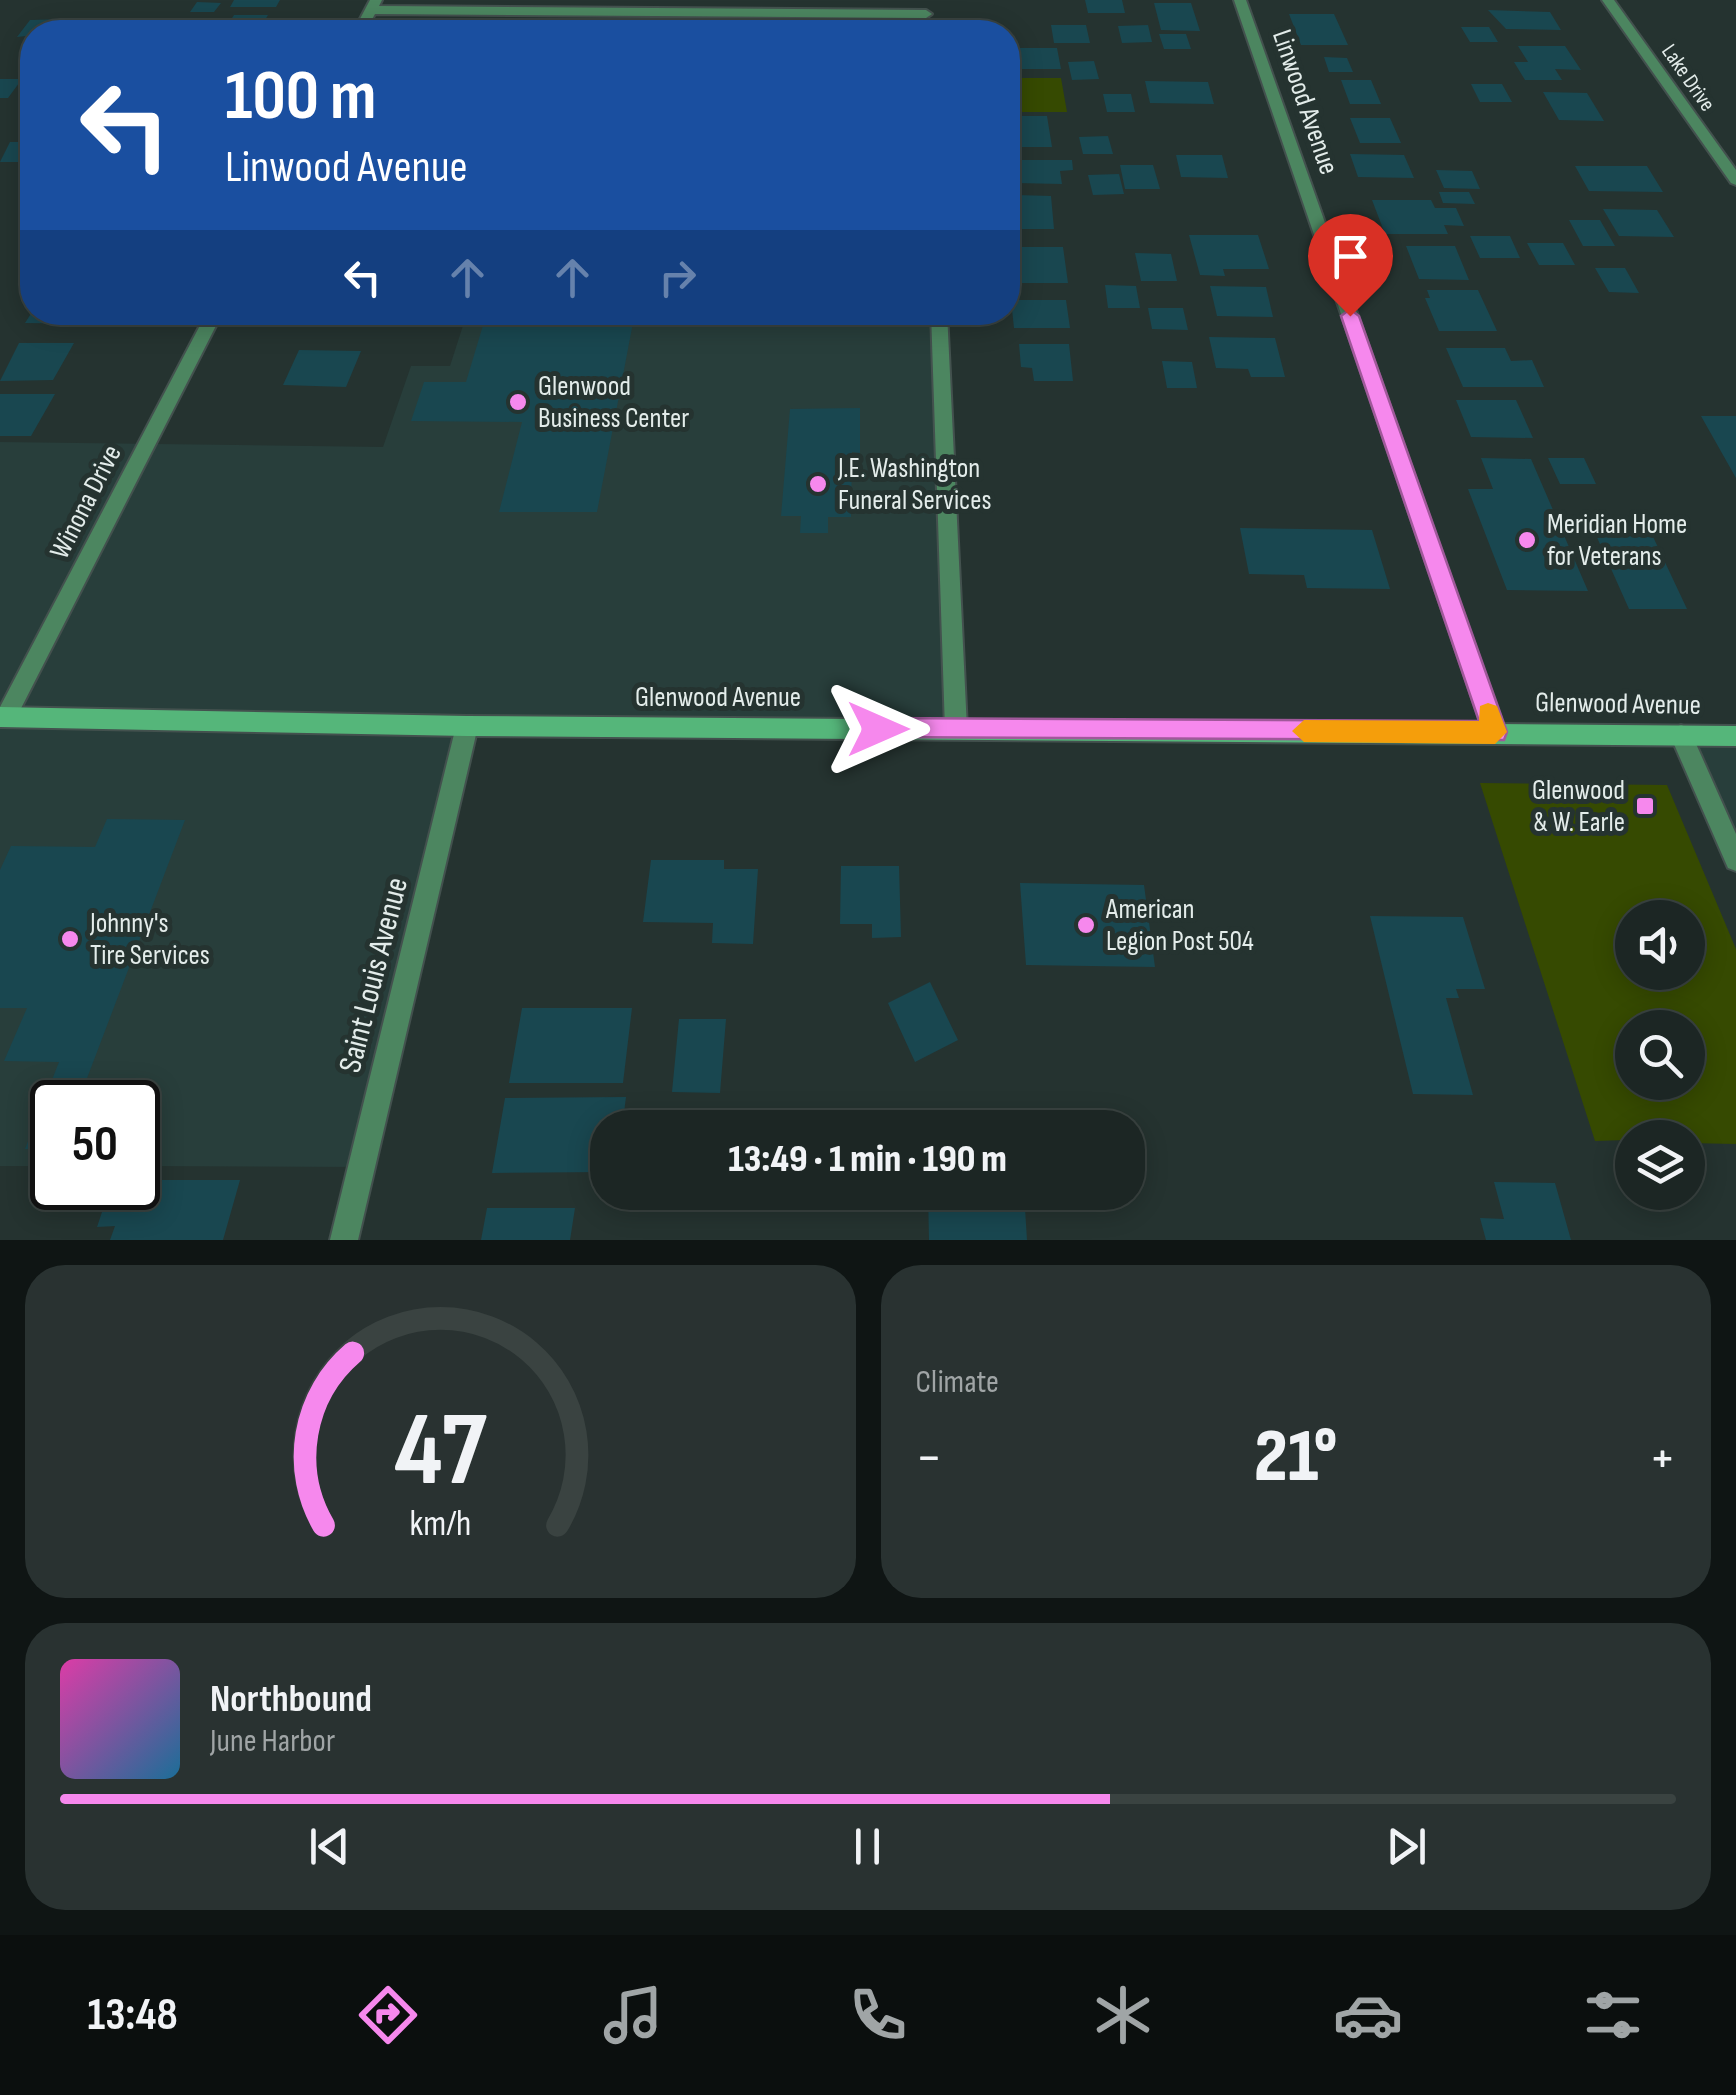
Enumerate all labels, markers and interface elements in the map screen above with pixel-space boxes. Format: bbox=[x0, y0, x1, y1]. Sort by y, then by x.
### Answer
street label: Linwood Avenue bbox=[1265, 25, 1345, 179]
street label: Lake Drive bbox=[1655, 39, 1721, 117]
text: 100 m bbox=[225, 55, 376, 139]
icon: left bbox=[60, 60, 190, 190]
text: Linwood Avenue bbox=[225, 140, 468, 195]
pin bbox=[1308, 214, 1393, 317]
icon: arrive bbox=[1323, 229, 1378, 284]
icon: left bbox=[335, 250, 390, 305]
icon: ahead bbox=[440, 250, 495, 305]
icon: ahead bbox=[545, 250, 600, 305]
icon: right bbox=[650, 250, 705, 305]
place label: Glenwood Business Center bbox=[538, 370, 689, 435]
marker: Glenwood Business Center bbox=[507, 391, 529, 413]
street label: Winona Drive bbox=[43, 440, 129, 564]
place label: J.E. Washington Funeral Services bbox=[837, 452, 992, 517]
marker: J.E. Washington Funeral Services bbox=[807, 473, 829, 495]
place label: Meridian Home for Veterans bbox=[1547, 508, 1687, 573]
marker: Meridian Home for Veterans bbox=[1516, 529, 1538, 551]
position arrow bbox=[826, 677, 930, 781]
street label: Glenwood Avenue bbox=[635, 681, 801, 714]
street label: Glenwood Avenue bbox=[1535, 686, 1701, 722]
place label: Glenwood & W. Earle bbox=[1532, 774, 1625, 839]
marker: Glenwood & W. Earle bbox=[1634, 795, 1656, 817]
street label: Saint Louis Avenue bbox=[331, 873, 417, 1077]
place label: American Legion Post 504 bbox=[1105, 893, 1254, 958]
map controls bbox=[1615, 900, 1705, 1210]
button: sound bbox=[1615, 900, 1705, 990]
place label: Johnny's Tire Services bbox=[89, 907, 210, 972]
marker: American Legion Post 504 bbox=[1075, 914, 1097, 936]
marker: Johnny's Tire Services bbox=[59, 928, 81, 950]
button: search bbox=[1615, 1010, 1705, 1100]
speed limit sign: 50 bbox=[30, 1080, 160, 1210]
button: layers bbox=[1615, 1120, 1705, 1210]
text: 13:49 · 1 min · 190 m bbox=[728, 1137, 1007, 1182]
text: Climate bbox=[916, 1363, 999, 1402]
text: 47 bbox=[394, 1389, 487, 1514]
text: 21° bbox=[1254, 1412, 1338, 1503]
text: − bbox=[916, 1425, 942, 1492]
text: + bbox=[1649, 1425, 1676, 1492]
text: km/h bbox=[409, 1503, 471, 1546]
text: Northbound bbox=[210, 1677, 372, 1722]
text: June Harbor bbox=[210, 1722, 335, 1761]
icon: previous bbox=[302, 1819, 357, 1874]
icon: pause bbox=[840, 1819, 895, 1874]
icon: next bbox=[1379, 1819, 1434, 1874]
icon: directions bbox=[353, 1980, 423, 2050]
icon: music bbox=[598, 1980, 668, 2050]
icon: phone bbox=[843, 1980, 913, 2050]
icon: climate bbox=[1088, 1980, 1158, 2050]
icon: car bbox=[1333, 1980, 1403, 2050]
icon: filters bbox=[1578, 1980, 1648, 2050]
text: 13:48 bbox=[88, 1988, 178, 2043]

